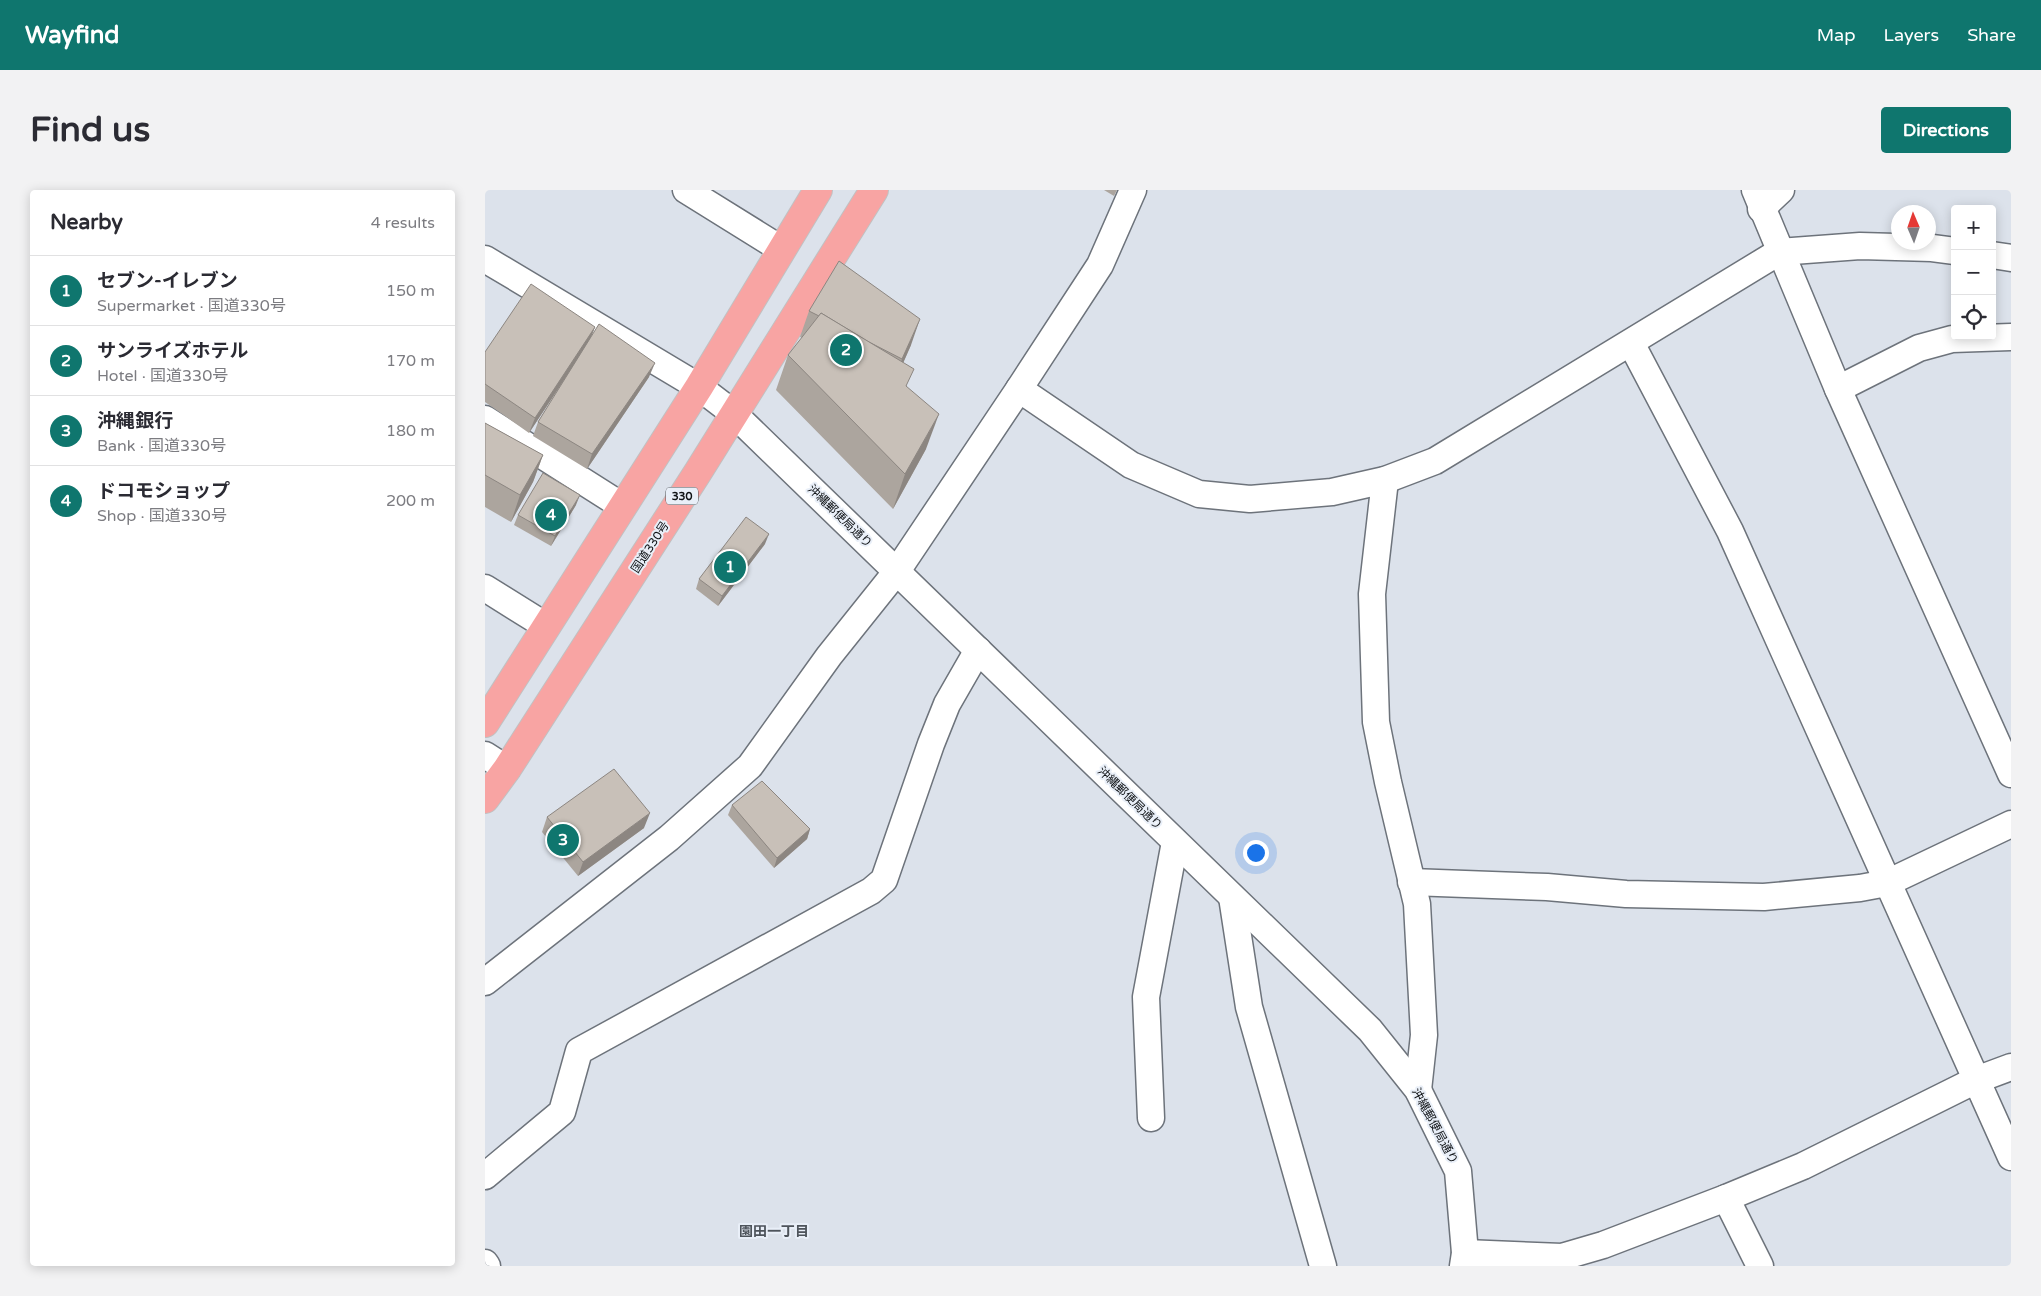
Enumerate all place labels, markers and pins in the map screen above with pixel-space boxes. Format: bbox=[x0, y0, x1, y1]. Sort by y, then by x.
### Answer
pin: 2 bbox=[830, 331, 862, 369]
pin: 4 bbox=[535, 496, 567, 534]
pin: 1 bbox=[714, 548, 746, 586]
pin: 3 bbox=[547, 821, 579, 859]

